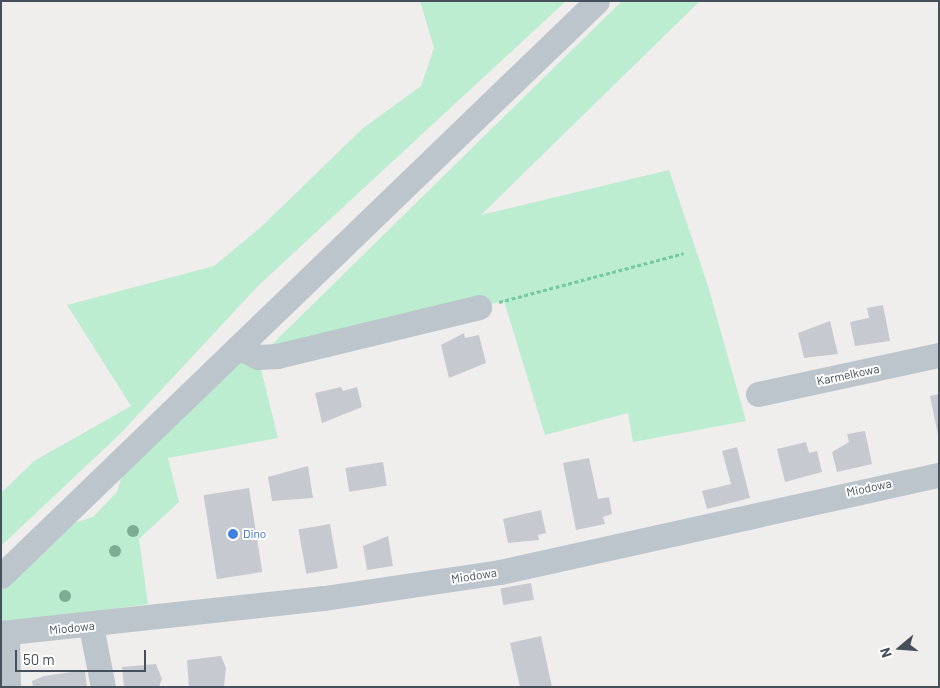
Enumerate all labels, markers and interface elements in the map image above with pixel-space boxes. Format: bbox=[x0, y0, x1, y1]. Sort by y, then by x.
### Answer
street label: Karmelkowa bbox=[815, 361, 881, 389]
street label: Miodowa bbox=[845, 476, 893, 500]
place label: Dino bbox=[243, 527, 266, 541]
marker: Dino bbox=[227, 528, 239, 540]
street label: Miodowa bbox=[450, 565, 498, 587]
street label: Miodowa bbox=[49, 618, 95, 638]
north arrow bbox=[875, 623, 925, 673]
scale bar bbox=[18, 640, 149, 672]
text: N bbox=[876, 646, 895, 660]
text: 50 m bbox=[23, 650, 55, 668]

